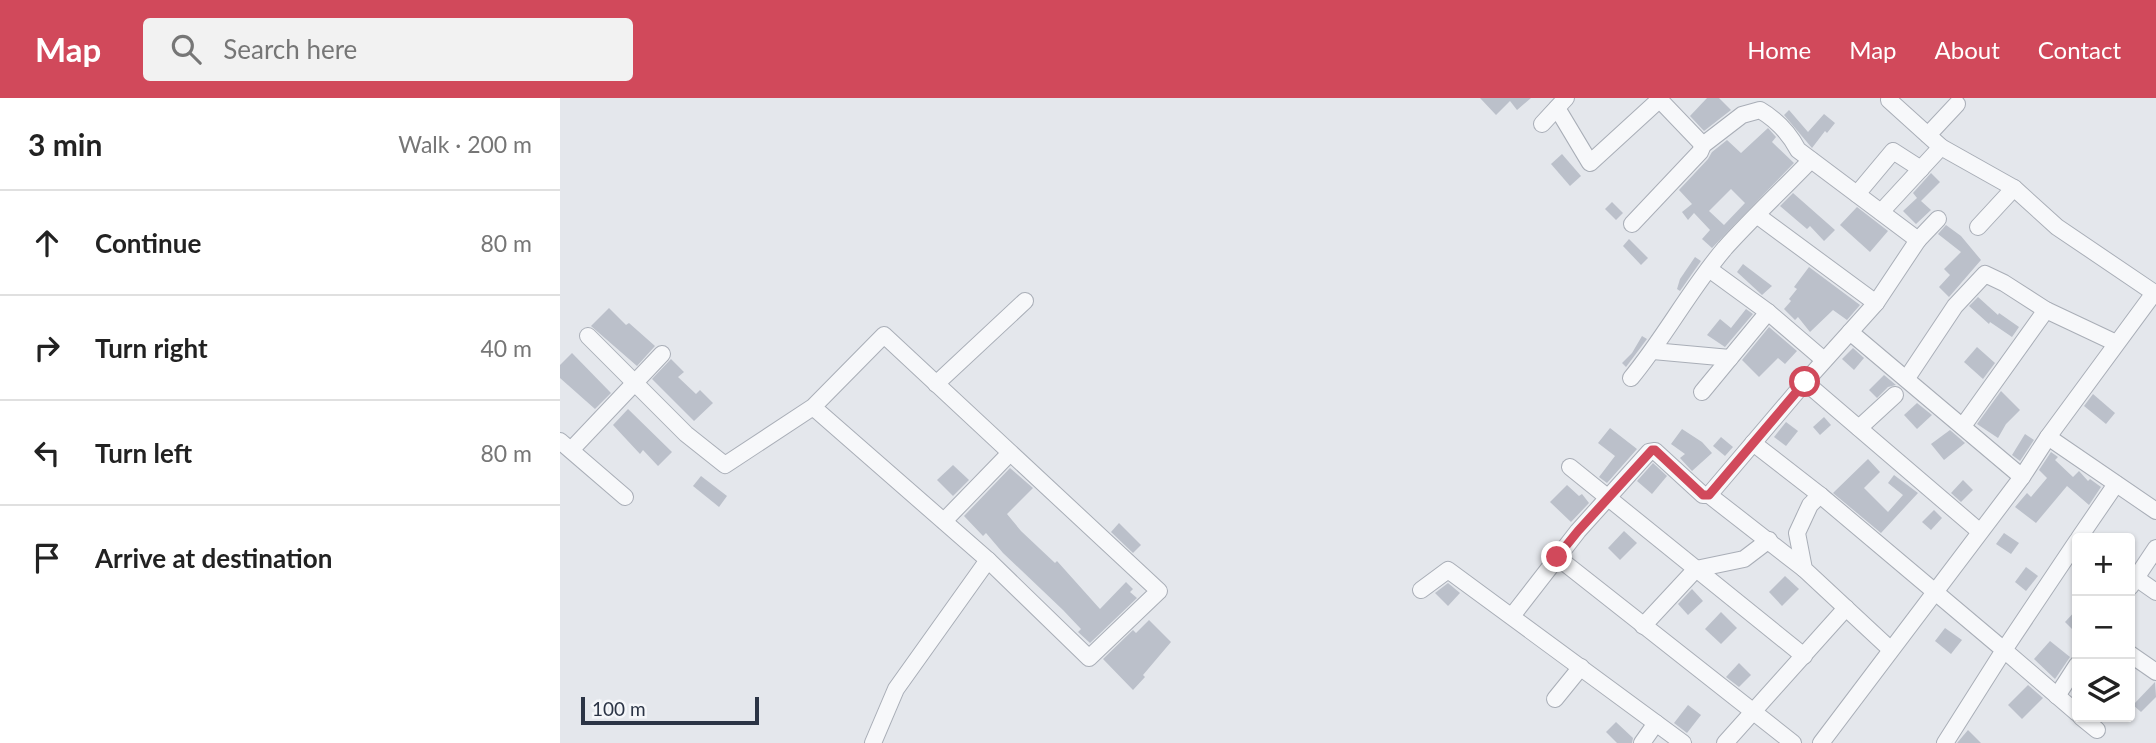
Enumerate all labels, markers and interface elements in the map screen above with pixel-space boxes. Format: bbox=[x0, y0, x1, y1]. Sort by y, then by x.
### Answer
search box bbox=[143, 18, 633, 81]
text: Map bbox=[35, 29, 101, 69]
icon: search bbox=[167, 30, 205, 68]
text: Search here bbox=[223, 33, 357, 65]
text: Home bbox=[1747, 35, 1811, 64]
text: Map bbox=[1849, 35, 1897, 64]
text: About bbox=[1935, 35, 2000, 64]
text: Contact bbox=[2038, 35, 2121, 64]
text: 3 min bbox=[28, 126, 102, 162]
text: Walk · 200 m bbox=[398, 130, 532, 158]
icon: ahead bbox=[28, 224, 66, 262]
text: Continue bbox=[95, 227, 201, 259]
text: 80 m bbox=[481, 229, 532, 257]
icon: right bbox=[28, 329, 66, 367]
text: Turn right bbox=[95, 332, 208, 364]
text: 40 m bbox=[481, 334, 532, 362]
route start bbox=[1789, 366, 1820, 397]
icon: left bbox=[28, 434, 66, 472]
text: Turn left bbox=[95, 437, 192, 469]
text: 80 m bbox=[481, 439, 532, 467]
map controls bbox=[2072, 533, 2135, 722]
button: + bbox=[2072, 533, 2135, 596]
icon: arrive bbox=[28, 539, 66, 577]
route end bbox=[1541, 541, 1572, 572]
text: Arrive at destination bbox=[95, 542, 332, 574]
button: − bbox=[2072, 596, 2135, 659]
button: layers bbox=[2072, 659, 2135, 722]
scale bar bbox=[581, 694, 760, 726]
text: 100 m bbox=[592, 697, 646, 720]

